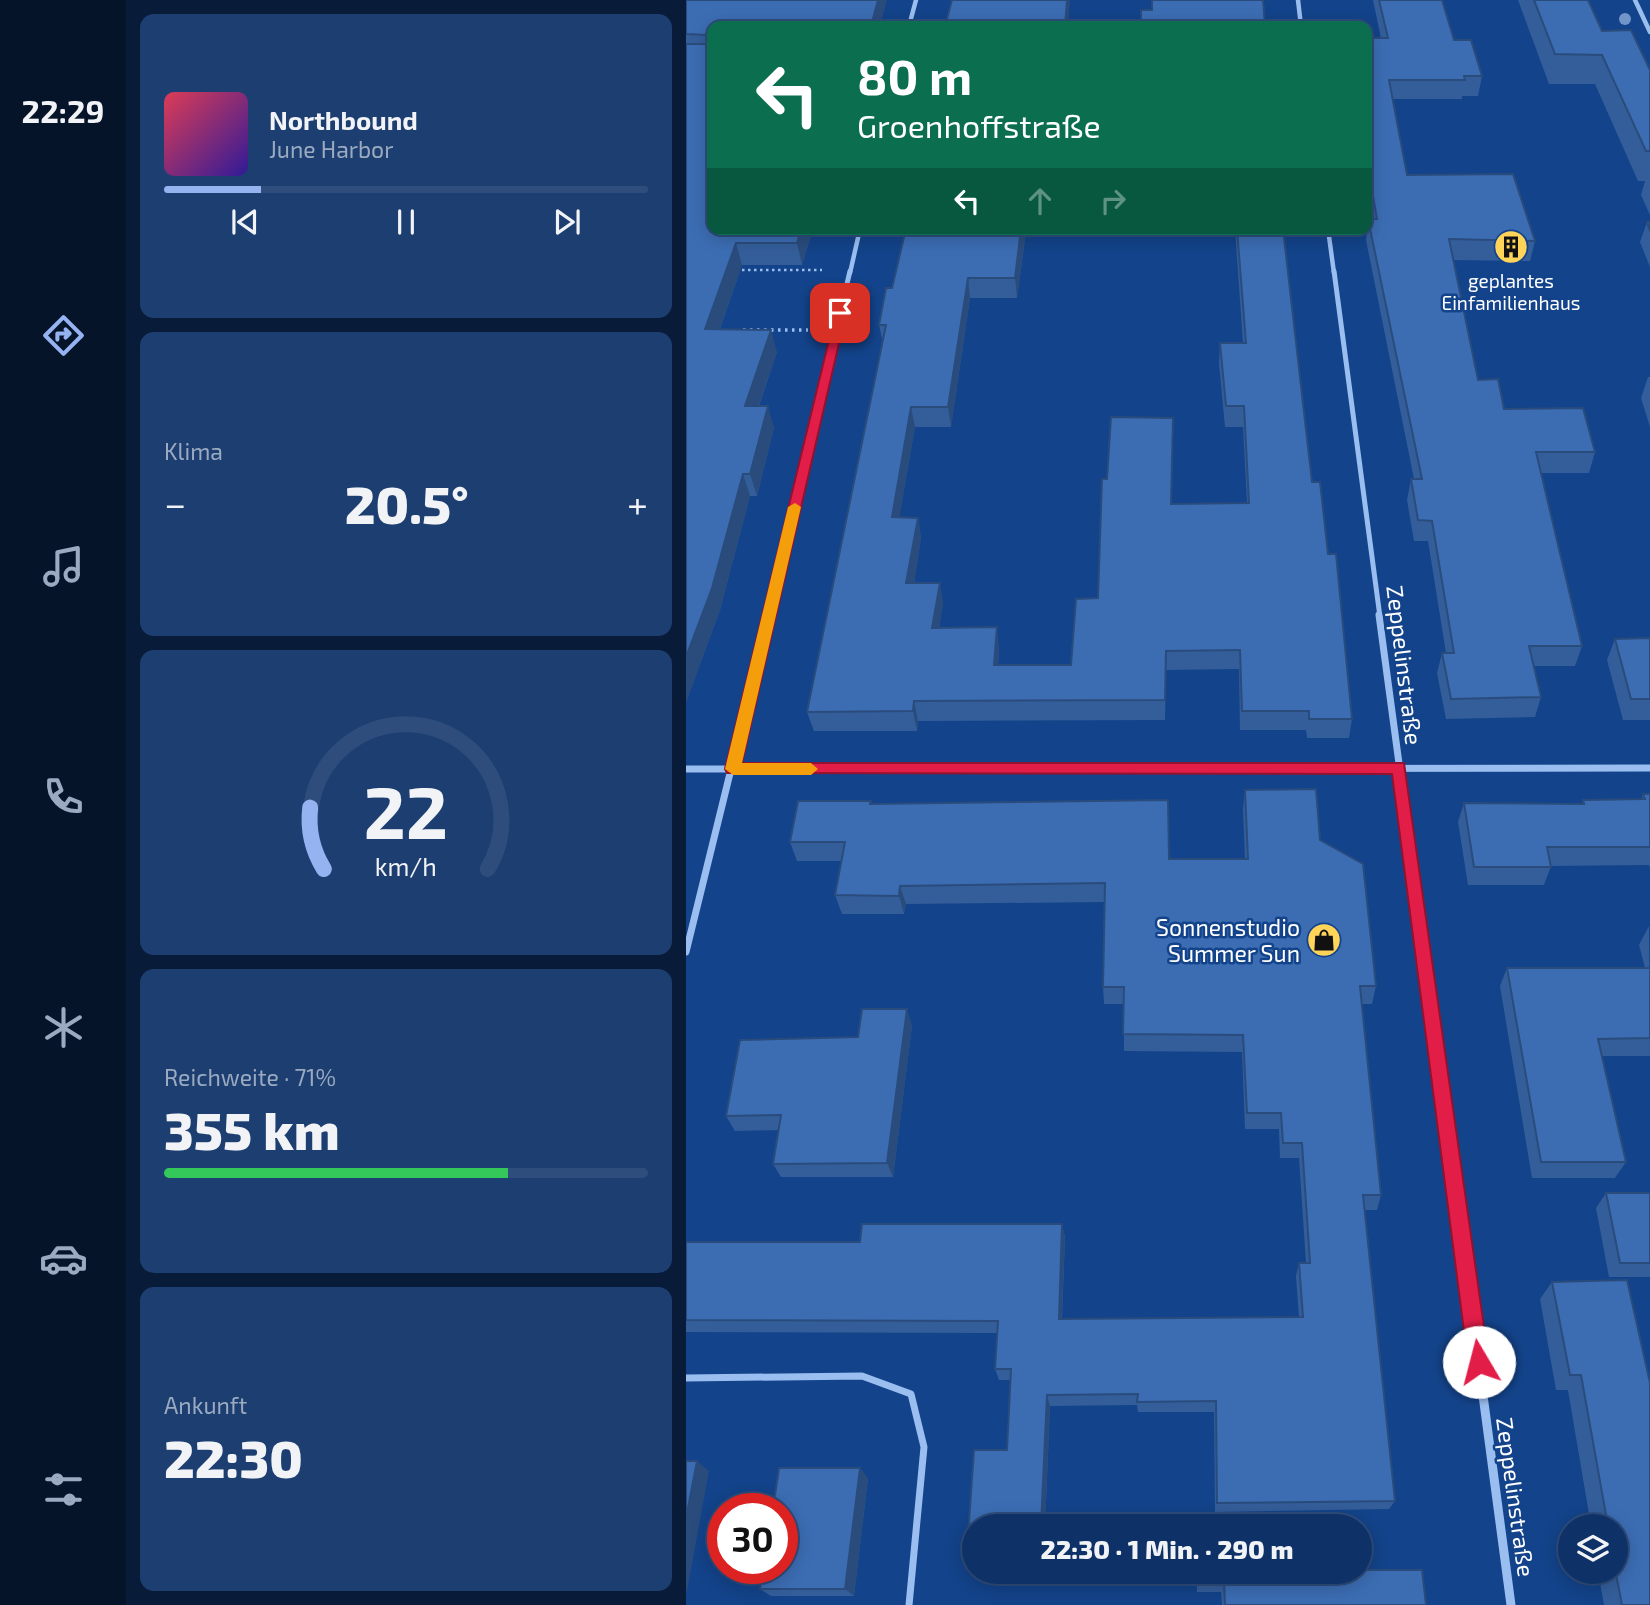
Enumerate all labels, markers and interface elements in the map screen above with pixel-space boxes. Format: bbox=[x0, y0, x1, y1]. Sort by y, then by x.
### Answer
text: 80 m bbox=[857, 46, 972, 105]
icon: left bbox=[742, 49, 833, 140]
text: 22:29 bbox=[22, 91, 104, 129]
text: Northbound bbox=[269, 104, 418, 135]
text: Groenhoffstraße bbox=[857, 106, 1101, 144]
text: June Harbor bbox=[269, 135, 393, 163]
icon: left bbox=[948, 182, 986, 220]
icon: ahead bbox=[1021, 182, 1059, 220]
icon: right bbox=[1094, 182, 1132, 220]
icon: previous bbox=[226, 203, 264, 241]
icon: pause bbox=[387, 203, 425, 241]
icon: next bbox=[548, 203, 586, 241]
building icon: geplantes Einfamilienhaus bbox=[1492, 228, 1530, 266]
place label: geplantes Einfamilienhaus bbox=[1442, 269, 1580, 314]
pin bbox=[810, 283, 870, 343]
icon: arrive bbox=[821, 294, 859, 332]
icon: directions bbox=[39, 311, 88, 360]
text: Klima bbox=[164, 437, 223, 465]
text: 20.5° bbox=[345, 472, 469, 534]
text: − bbox=[164, 480, 186, 526]
text: + bbox=[627, 480, 648, 526]
icon: music bbox=[39, 542, 88, 591]
street label: Zeppelinstraße bbox=[1381, 584, 1429, 746]
text: 22 bbox=[364, 766, 448, 854]
icon: phone bbox=[39, 772, 88, 821]
text: km/h bbox=[375, 850, 437, 880]
place label: Sonnenstudio Summer Sun bbox=[1156, 913, 1300, 967]
shop icon: Sonnenstudio Summer Sun bbox=[1305, 921, 1343, 959]
icon: climate bbox=[39, 1003, 88, 1052]
text: Reichweite · 71% bbox=[164, 1063, 336, 1091]
text: 355 km bbox=[164, 1098, 340, 1160]
icon: car bbox=[39, 1234, 88, 1283]
position arrow bbox=[1442, 1325, 1516, 1399]
text: Ankunft bbox=[164, 1391, 247, 1419]
street label: Zeppelinstraße bbox=[1491, 1416, 1541, 1578]
text: 22:30 bbox=[164, 1426, 303, 1488]
icon: filters bbox=[39, 1465, 88, 1514]
speed limit sign: 30 bbox=[707, 1493, 798, 1584]
map controls bbox=[1558, 1514, 1628, 1584]
button: layers bbox=[1558, 1514, 1628, 1584]
text: 22:30 · 1 Min. · 290 m bbox=[1041, 1533, 1293, 1564]

